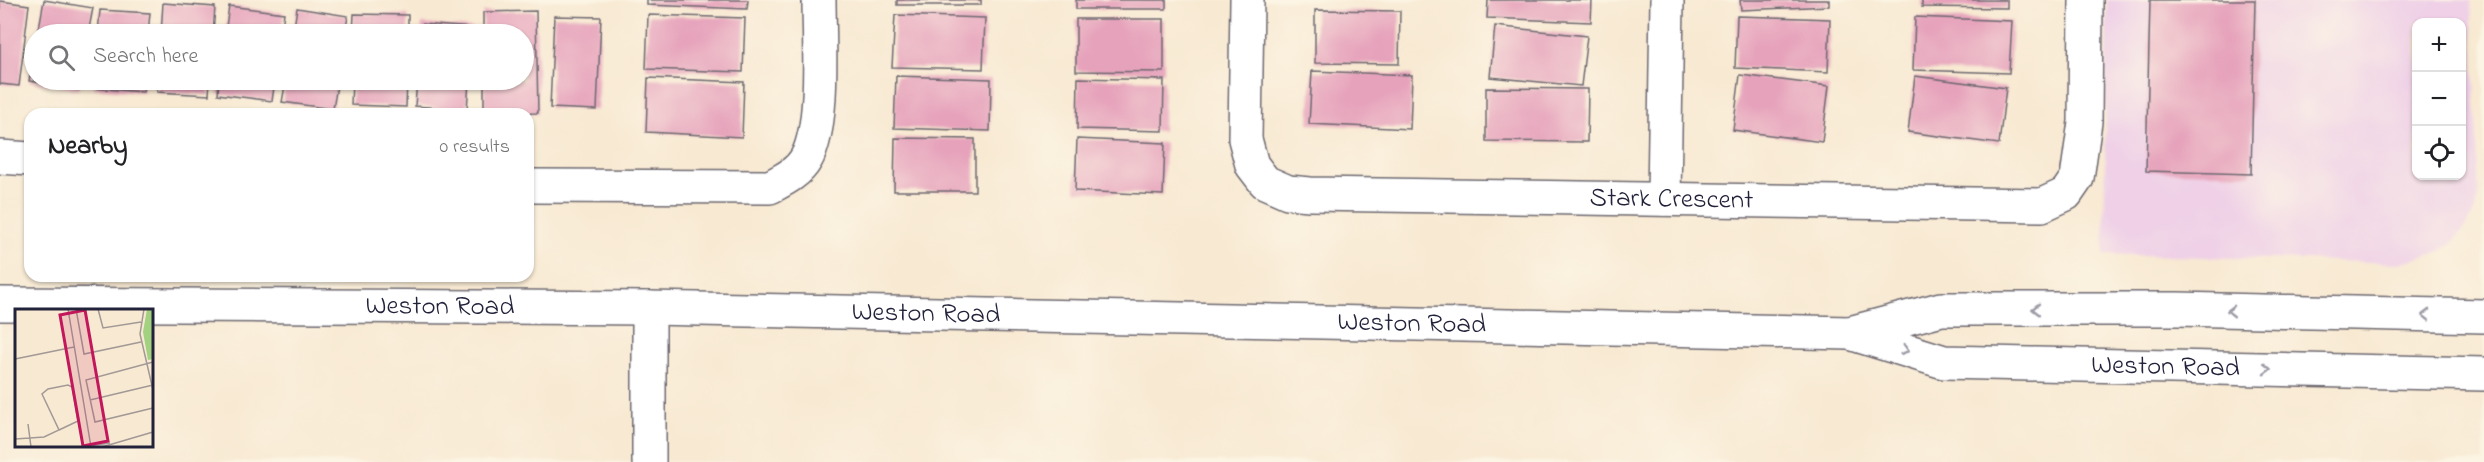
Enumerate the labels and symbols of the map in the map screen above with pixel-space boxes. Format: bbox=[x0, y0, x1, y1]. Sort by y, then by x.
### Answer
street label: Stark Crescent bbox=[1589, 179, 1753, 220]
street label: Weston Road bbox=[365, 287, 514, 327]
street label: Weston Road bbox=[851, 293, 1001, 335]
street label: Weston Road bbox=[1337, 303, 1487, 345]
one-way arrow bbox=[2031, 303, 2040, 315]
one-way arrow bbox=[2226, 304, 2235, 317]
inset map bbox=[15, 309, 153, 447]
one-way arrow bbox=[2421, 309, 2430, 321]
one-way arrow bbox=[1900, 343, 1910, 355]
street label: Weston Road bbox=[2091, 346, 2240, 388]
one-way arrow bbox=[2262, 363, 2271, 376]

